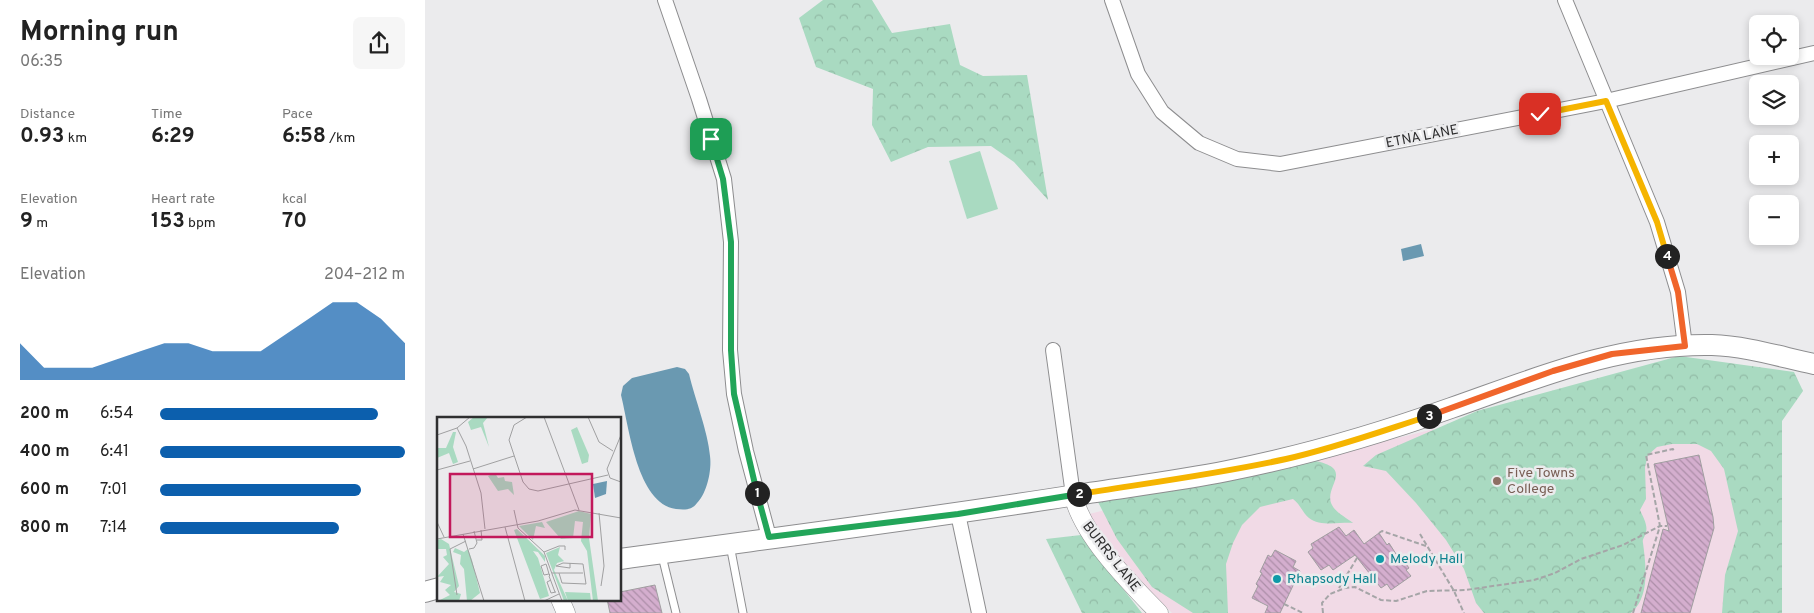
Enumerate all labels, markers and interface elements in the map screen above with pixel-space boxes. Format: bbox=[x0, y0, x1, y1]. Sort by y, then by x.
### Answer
text: Morning run bbox=[20, 15, 179, 51]
map controls bbox=[1749, 15, 1799, 245]
button: locate bbox=[1749, 15, 1799, 65]
button: share bbox=[353, 17, 405, 69]
text: 06:35 bbox=[20, 52, 63, 72]
button: layers bbox=[1749, 75, 1799, 125]
pin bbox=[1519, 93, 1561, 135]
icon: check bbox=[1526, 100, 1554, 128]
text: Distance bbox=[20, 106, 75, 123]
text: Time bbox=[151, 106, 182, 123]
text: Pace bbox=[282, 106, 313, 123]
pin bbox=[690, 118, 732, 160]
street label: ETNA LANE bbox=[1384, 122, 1460, 152]
text: 0.93 bbox=[20, 123, 64, 150]
text: 6:29 bbox=[151, 123, 195, 150]
text: 6:58 bbox=[282, 123, 326, 150]
icon: arrive bbox=[697, 125, 725, 153]
text: km bbox=[64, 130, 87, 147]
text: /km bbox=[326, 130, 355, 147]
button: + bbox=[1749, 135, 1799, 185]
text: Elevation bbox=[20, 191, 78, 208]
text: Heart rate bbox=[151, 191, 215, 208]
text: kcal bbox=[282, 191, 307, 208]
button: − bbox=[1749, 195, 1799, 245]
text: 9 bbox=[20, 208, 33, 235]
text: 153 bbox=[151, 208, 185, 235]
text: 70 bbox=[282, 208, 307, 235]
text: m bbox=[33, 215, 48, 232]
text: bpm bbox=[185, 215, 216, 232]
pin: 4 bbox=[1655, 244, 1679, 268]
text: 4 bbox=[1663, 248, 1672, 265]
text: Elevation bbox=[20, 265, 86, 285]
text: 204–212 m bbox=[324, 265, 405, 285]
text: 200 m bbox=[20, 404, 69, 424]
text: 6:54 bbox=[100, 404, 133, 424]
pin: 3 bbox=[1417, 404, 1441, 428]
text: 3 bbox=[1425, 408, 1434, 425]
inset map bbox=[437, 417, 621, 600]
text: 400 m bbox=[20, 442, 69, 462]
text: 6:41 bbox=[100, 442, 129, 462]
place label: Five Towns College bbox=[1507, 465, 1575, 498]
marker: Five Towns College bbox=[1491, 475, 1503, 487]
text: 600 m bbox=[20, 480, 69, 500]
text: 7:01 bbox=[100, 480, 128, 500]
pin: 1 bbox=[745, 480, 769, 506]
pin: 2 bbox=[1067, 482, 1091, 506]
text: 1 bbox=[755, 485, 760, 502]
text: 2 bbox=[1075, 486, 1084, 503]
text: 800 m bbox=[20, 518, 69, 538]
text: 7:14 bbox=[100, 518, 127, 538]
street label: BURRS LANE bbox=[1078, 519, 1144, 595]
place label: Melody Hall bbox=[1390, 551, 1463, 568]
marker: Melody Hall bbox=[1374, 553, 1386, 565]
place label: Rhapsody Hall bbox=[1287, 571, 1377, 588]
marker: Rhapsody Hall bbox=[1271, 573, 1283, 585]

